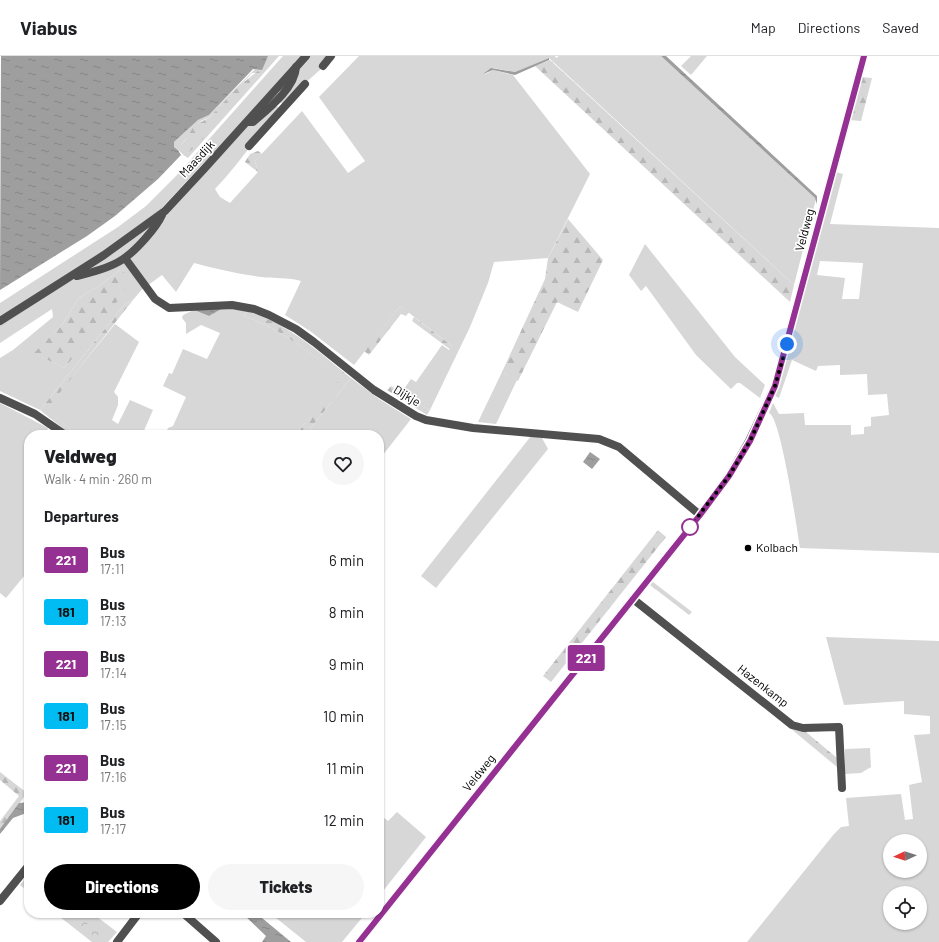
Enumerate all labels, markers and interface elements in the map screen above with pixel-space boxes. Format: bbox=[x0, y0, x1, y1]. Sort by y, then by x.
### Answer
text: Viabus bbox=[20, 16, 77, 39]
text: Map bbox=[751, 19, 776, 36]
text: Directions bbox=[798, 19, 860, 36]
text: Saved bbox=[882, 19, 919, 36]
street label: Maasdijk bbox=[176, 137, 217, 180]
street label: Veldweg bbox=[792, 207, 816, 253]
your location bbox=[777, 334, 797, 354]
street label: Dijkje bbox=[392, 382, 423, 409]
button: heart bbox=[322, 443, 364, 485]
text: Veldweg bbox=[44, 444, 117, 467]
text: Walk · 4 min · 260 m bbox=[44, 471, 152, 487]
text: Departures bbox=[44, 507, 119, 525]
unlabelled marker bbox=[681, 518, 699, 536]
place label: Kolbach bbox=[756, 540, 798, 554]
text: Bus bbox=[100, 543, 125, 561]
marker: Kolbach bbox=[743, 543, 753, 553]
text: 221 bbox=[56, 551, 76, 568]
text: 6 min bbox=[329, 551, 364, 569]
text: 17:11 bbox=[100, 561, 124, 577]
text: Bus bbox=[100, 595, 125, 613]
text: 181 bbox=[57, 603, 75, 620]
text: 8 min bbox=[329, 603, 364, 621]
text: 17:13 bbox=[100, 613, 126, 629]
line badge: 221 bbox=[563, 645, 609, 671]
text: Bus bbox=[100, 647, 125, 665]
text: 221 bbox=[576, 649, 596, 666]
text: 221 bbox=[56, 655, 76, 672]
text: 9 min bbox=[329, 655, 364, 673]
street label: Hazenkamp bbox=[735, 661, 792, 709]
text: 17:14 bbox=[100, 665, 127, 681]
text: Bus bbox=[100, 699, 125, 717]
text: 181 bbox=[57, 707, 75, 724]
text: 10 min bbox=[323, 707, 364, 725]
text: 17:15 bbox=[100, 717, 126, 733]
text: Bus bbox=[100, 751, 125, 769]
street label: Veldweg bbox=[459, 751, 497, 794]
text: 221 bbox=[56, 759, 76, 776]
text: 11 min bbox=[326, 759, 364, 777]
text: 17:16 bbox=[100, 769, 126, 785]
text: Bus bbox=[100, 803, 125, 821]
text: 181 bbox=[57, 811, 75, 828]
text: 12 min bbox=[323, 811, 364, 829]
text: 17:17 bbox=[100, 821, 126, 837]
north arrow bbox=[883, 834, 927, 878]
map controls bbox=[883, 834, 927, 930]
button: Directions bbox=[44, 864, 200, 910]
button: Tickets bbox=[208, 864, 364, 910]
button: locate bbox=[883, 886, 927, 930]

